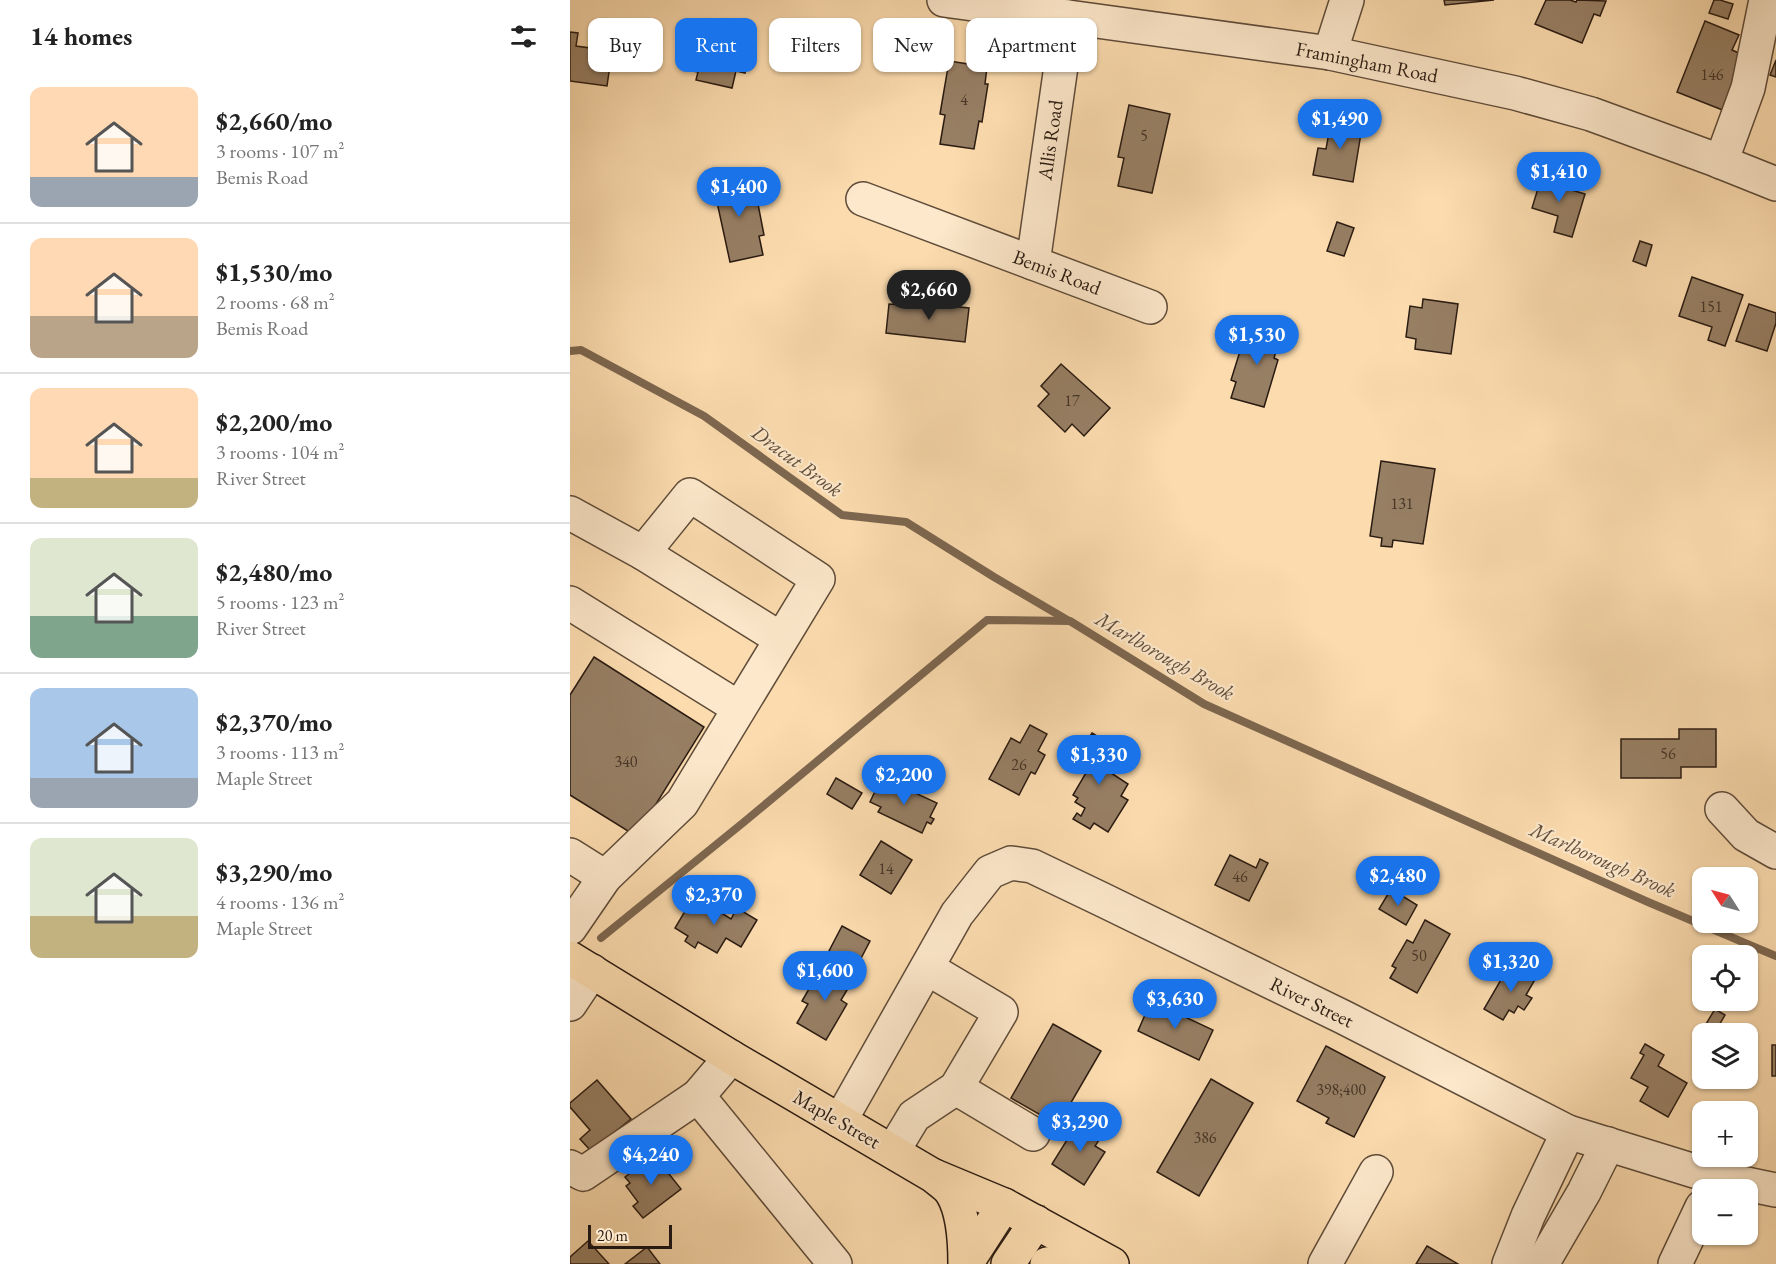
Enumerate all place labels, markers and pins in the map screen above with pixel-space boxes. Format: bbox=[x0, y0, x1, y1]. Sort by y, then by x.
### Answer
pin: $1,490 bbox=[1291, 99, 1389, 150]
pin: $1,410 bbox=[1510, 152, 1608, 203]
pin: $1,400 bbox=[690, 167, 788, 218]
pin: $2,660 bbox=[880, 270, 978, 321]
pin: $1,530 bbox=[1208, 315, 1306, 366]
pin: $1,330 bbox=[1050, 735, 1148, 786]
pin: $2,200 bbox=[855, 755, 953, 806]
pin: $2,480 bbox=[1349, 856, 1447, 907]
pin: $2,370 bbox=[665, 875, 763, 926]
pin: $1,320 bbox=[1462, 942, 1560, 993]
pin: $1,600 bbox=[776, 951, 874, 1002]
pin: $3,630 bbox=[1126, 979, 1224, 1030]
pin: $3,290 bbox=[1031, 1102, 1129, 1153]
pin: $4,240 bbox=[602, 1135, 700, 1186]

